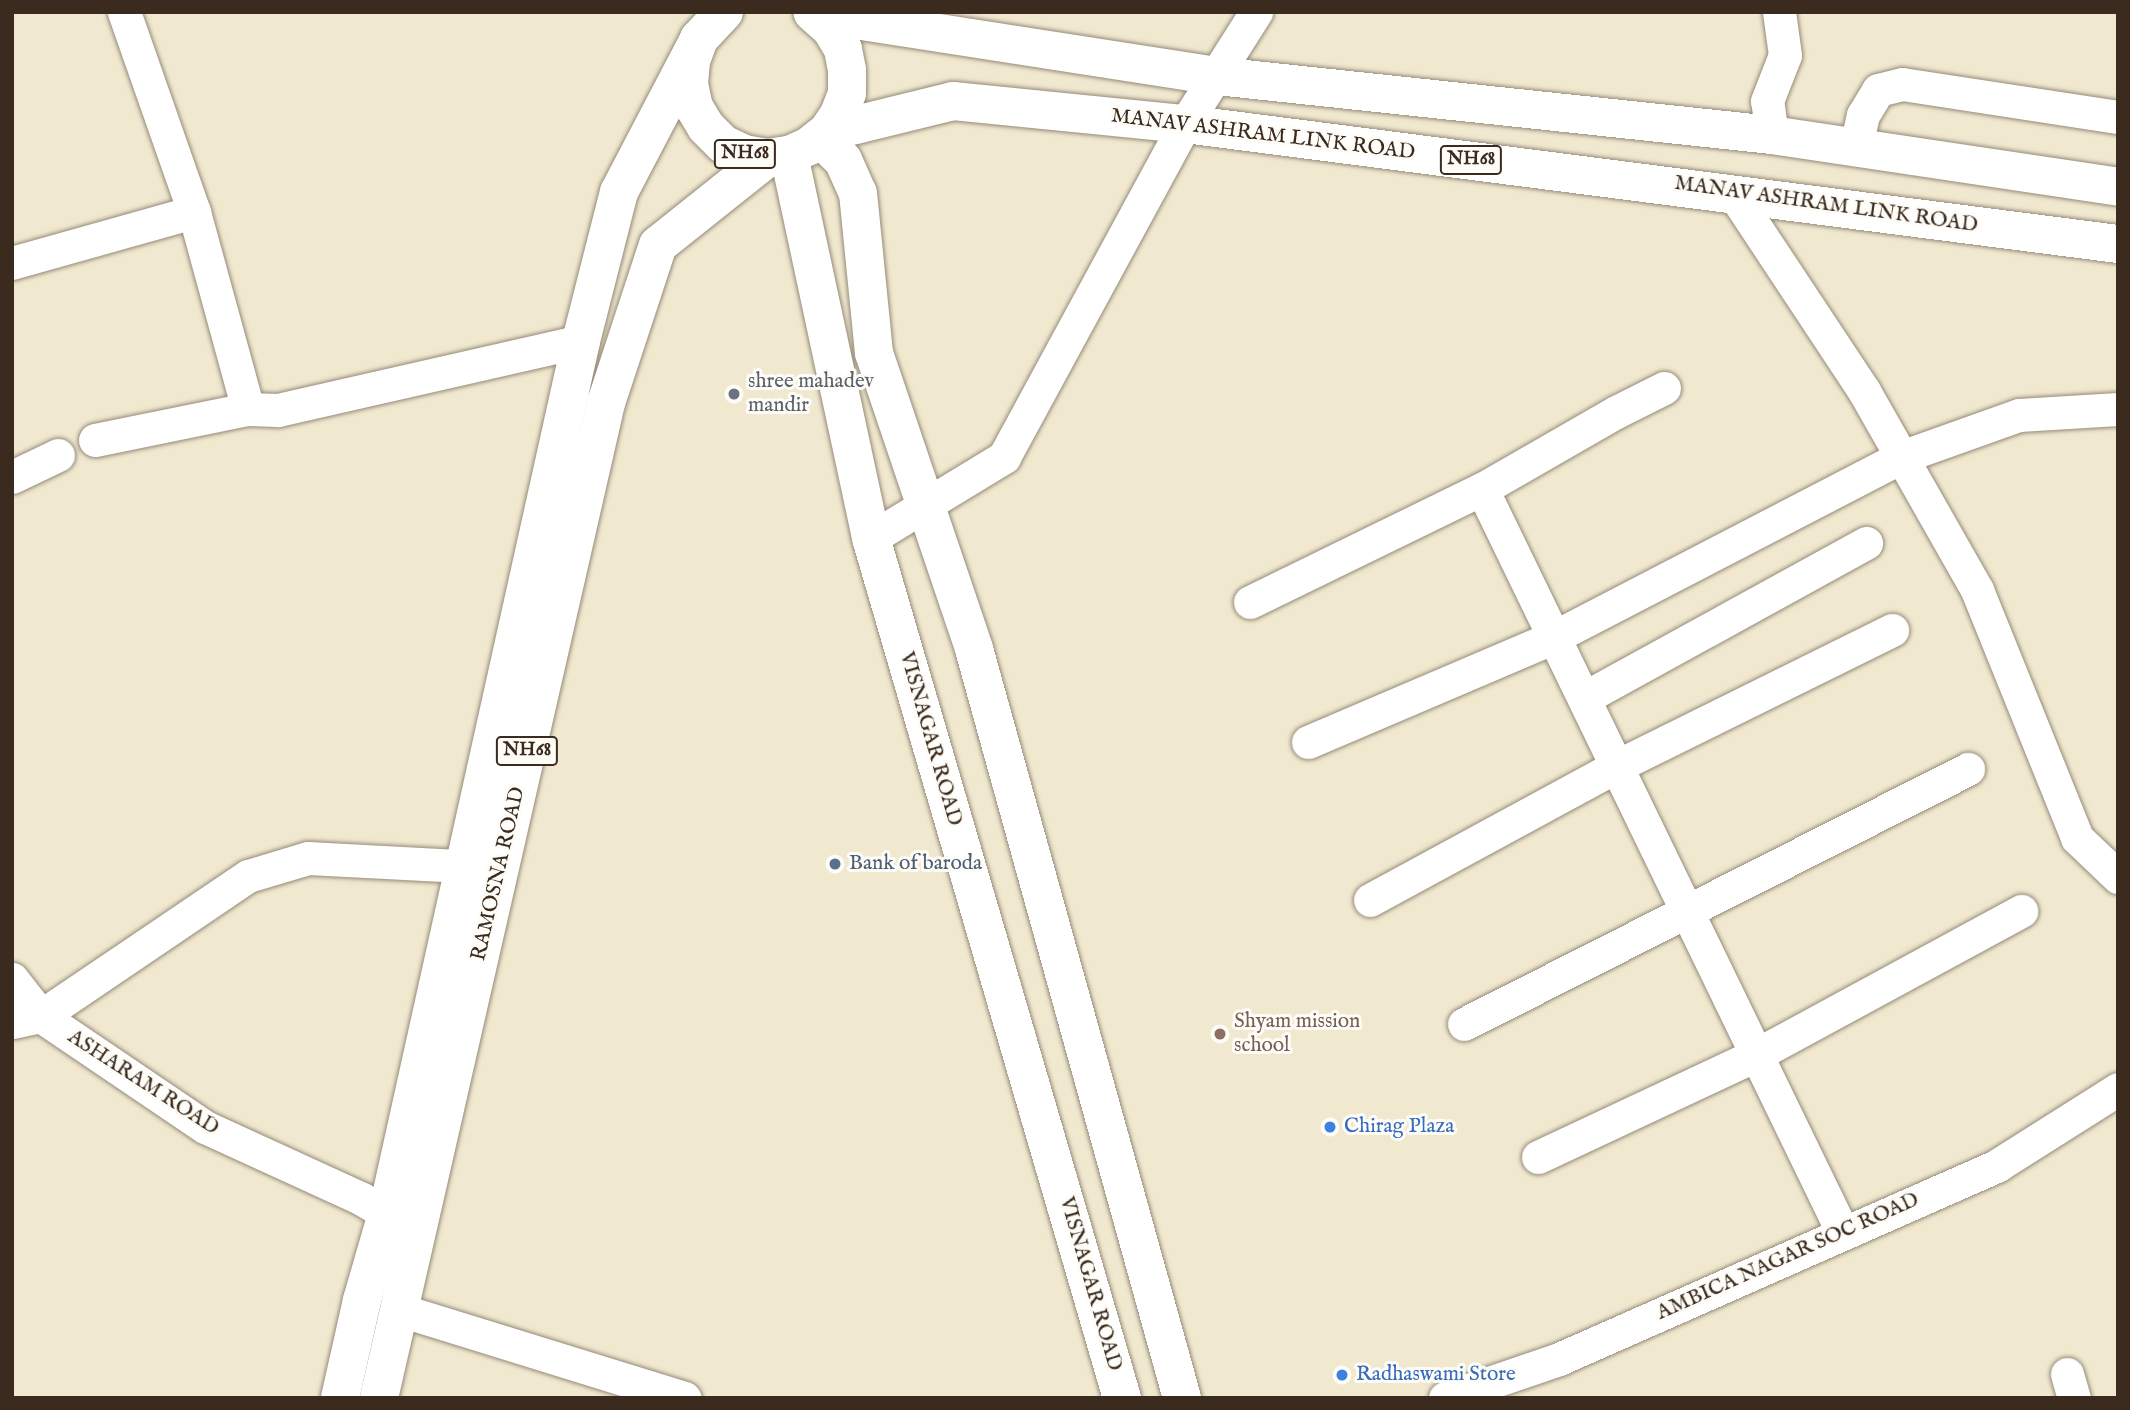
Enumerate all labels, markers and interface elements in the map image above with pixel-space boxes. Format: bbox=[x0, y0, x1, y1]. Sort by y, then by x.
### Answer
street label: MANAV ASHRAM LINK ROAD bbox=[1110, 104, 1416, 166]
road number: NH68 bbox=[714, 138, 776, 170]
road number: NH68 bbox=[1440, 144, 1502, 176]
street label: MANAV ASHRAM LINK ROAD bbox=[1673, 171, 1979, 239]
place label: shree mahadev mandir bbox=[748, 369, 874, 419]
marker: shree mahadev mandir bbox=[726, 386, 742, 402]
street label: VISNAGAR ROAD bbox=[893, 649, 967, 829]
road number: NH68 bbox=[496, 736, 558, 766]
street label: RAMOSNA ROAD bbox=[467, 785, 531, 963]
place label: Bank of baroda bbox=[849, 851, 982, 877]
marker: Bank of baroda bbox=[827, 856, 843, 872]
place label: Shyam mission school bbox=[1234, 1009, 1360, 1059]
street label: ASHARAM ROAD bbox=[63, 1025, 223, 1141]
marker: Shyam mission school bbox=[1212, 1026, 1228, 1042]
place label: Chirag Plaza bbox=[1344, 1114, 1454, 1140]
marker: Chirag Plaza bbox=[1322, 1119, 1338, 1135]
street label: AMBICA NAGAR SOC ROAD bbox=[1653, 1188, 1923, 1326]
street label: VISNAGAR ROAD bbox=[1053, 1194, 1127, 1374]
place label: Radhaswami Store bbox=[1356, 1362, 1516, 1388]
marker: Radhaswami Store bbox=[1334, 1367, 1350, 1383]

